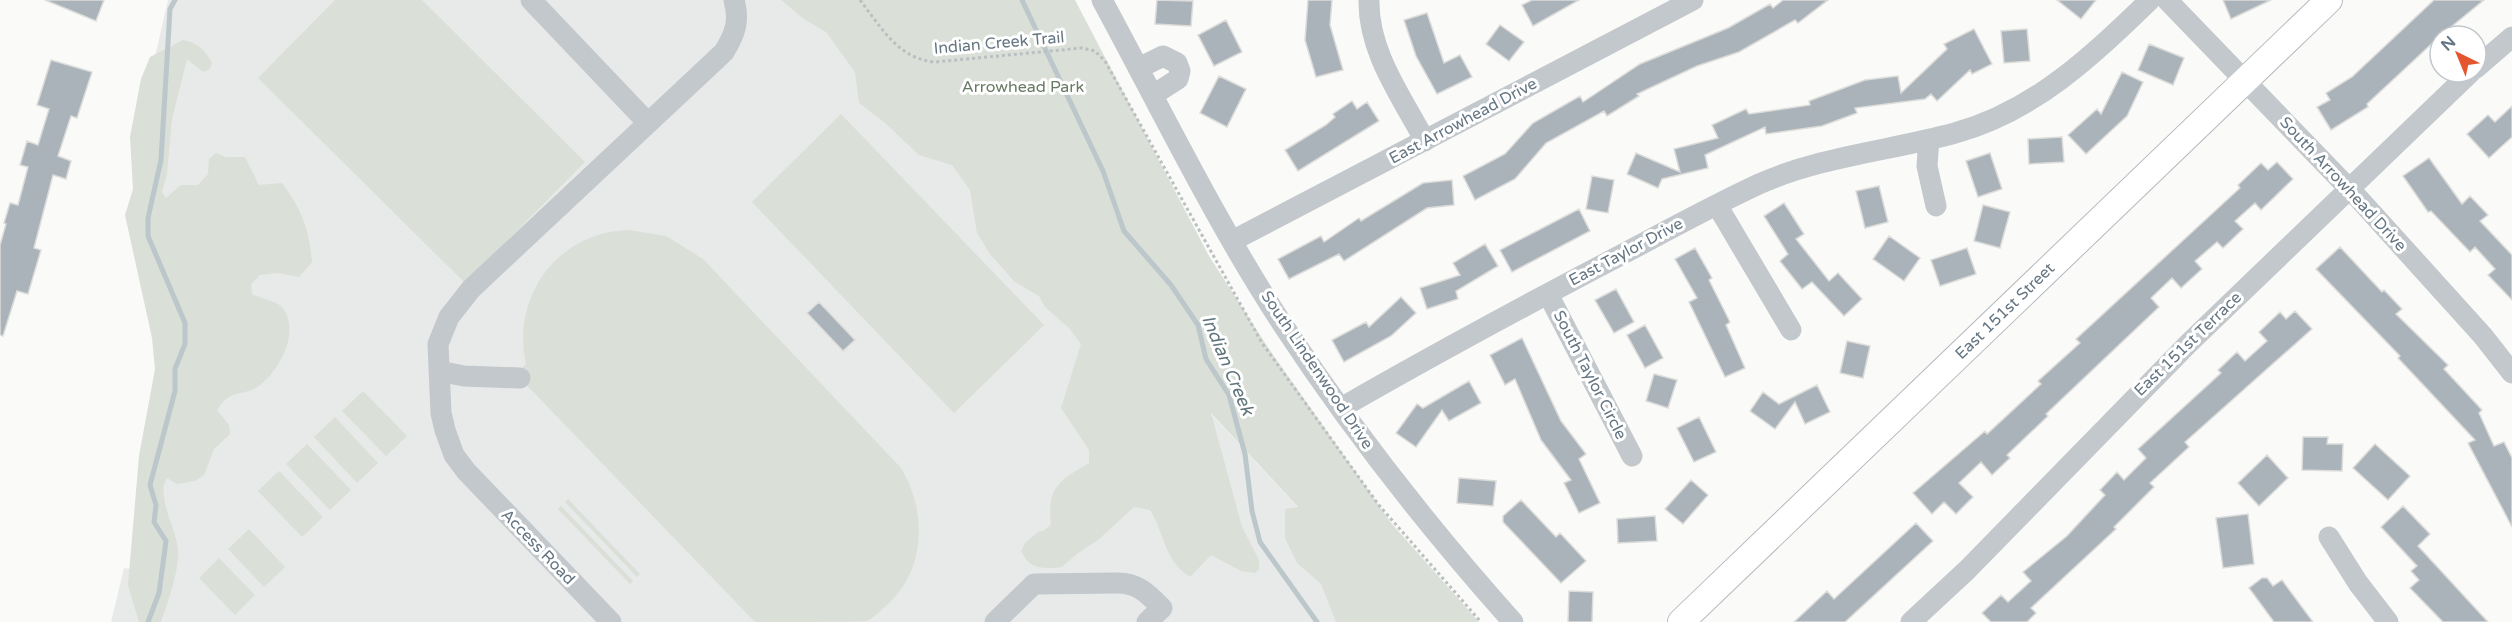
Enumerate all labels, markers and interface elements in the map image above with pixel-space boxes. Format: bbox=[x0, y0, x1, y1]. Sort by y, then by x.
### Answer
north arrow bbox=[2428, 24, 2488, 84]
street label: Indian Creek Trail bbox=[933, 27, 1065, 59]
text: N bbox=[2437, 32, 2460, 55]
street label: East Arrowhead Drive bbox=[1386, 74, 1540, 168]
park label: Arrowhead Park bbox=[962, 77, 1084, 97]
street label: South Arrowhead Drive bbox=[2275, 112, 2411, 256]
street label: East Taylor Drive bbox=[1566, 214, 1686, 290]
street label: East 151st Street bbox=[1951, 258, 2059, 364]
street label: South Lindenwood Drive bbox=[1256, 287, 1378, 453]
street label: East 151st Terrace bbox=[2130, 288, 2246, 400]
street label: South Taylor Circle bbox=[1549, 307, 1631, 443]
water label: Indian Creek bbox=[1197, 312, 1259, 419]
street label: Access Road bbox=[497, 505, 579, 589]

